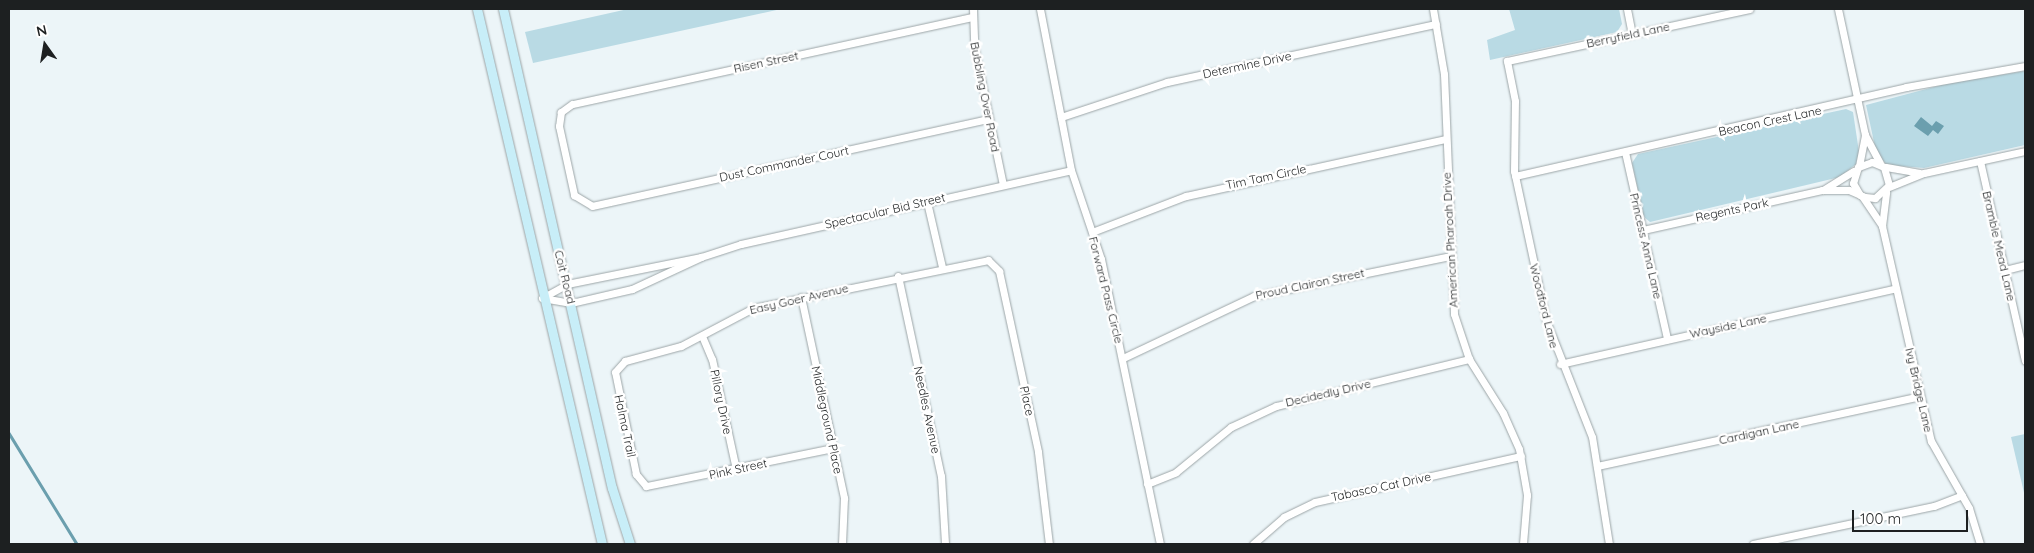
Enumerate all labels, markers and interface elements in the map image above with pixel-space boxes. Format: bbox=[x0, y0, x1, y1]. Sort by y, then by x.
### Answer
street label: Berryfield Lane bbox=[1585, 19, 1671, 51]
north arrow bbox=[20, 20, 70, 70]
text: N bbox=[35, 20, 49, 40]
street label: Bubbling Over Road bbox=[967, 41, 1003, 153]
street label: Risen Street bbox=[732, 48, 800, 76]
street label: Determine Drive bbox=[1201, 49, 1293, 81]
street label: Beacon Crest Lane bbox=[1717, 103, 1823, 139]
street label: Dust Commander Court bbox=[718, 143, 850, 185]
street label: Tim Tam Circle bbox=[1224, 161, 1308, 193]
street label: American Pharoah Drive bbox=[1439, 172, 1461, 308]
street label: Spectacular Bid Street bbox=[823, 190, 947, 232]
street label: Bramble Mead Lane bbox=[1979, 190, 2019, 302]
street label: Princess Anna Lane bbox=[1627, 192, 1665, 300]
street label: Regents Park bbox=[1694, 195, 1770, 225]
street label: Forward Pass Circle bbox=[1086, 235, 1126, 345]
street label: Coit Road bbox=[551, 249, 579, 305]
street label: Woodford Lane bbox=[1527, 262, 1561, 350]
street label: Proud Clairon Street bbox=[1254, 265, 1366, 303]
street label: Easy Goer Avenue bbox=[748, 281, 850, 317]
street label: Wayside Lane bbox=[1688, 311, 1768, 341]
street label: Ivy Bridge Lane bbox=[1902, 346, 1936, 434]
street label: Middleground Place bbox=[809, 365, 845, 475]
street label: Needles Avenue bbox=[911, 365, 943, 455]
street label: Pillory Drive bbox=[707, 368, 735, 436]
street label: Decidedly Drive bbox=[1284, 376, 1372, 410]
street label: Place bbox=[1017, 385, 1037, 417]
street label: Halma Trail bbox=[611, 393, 639, 459]
street label: Cardigan Lane bbox=[1718, 416, 1800, 448]
street label: Pink Street bbox=[708, 456, 768, 482]
street label: Tabasco Cat Drive bbox=[1330, 469, 1432, 505]
scale bar bbox=[1854, 500, 1970, 532]
text: 100 m bbox=[1860, 509, 1901, 528]

